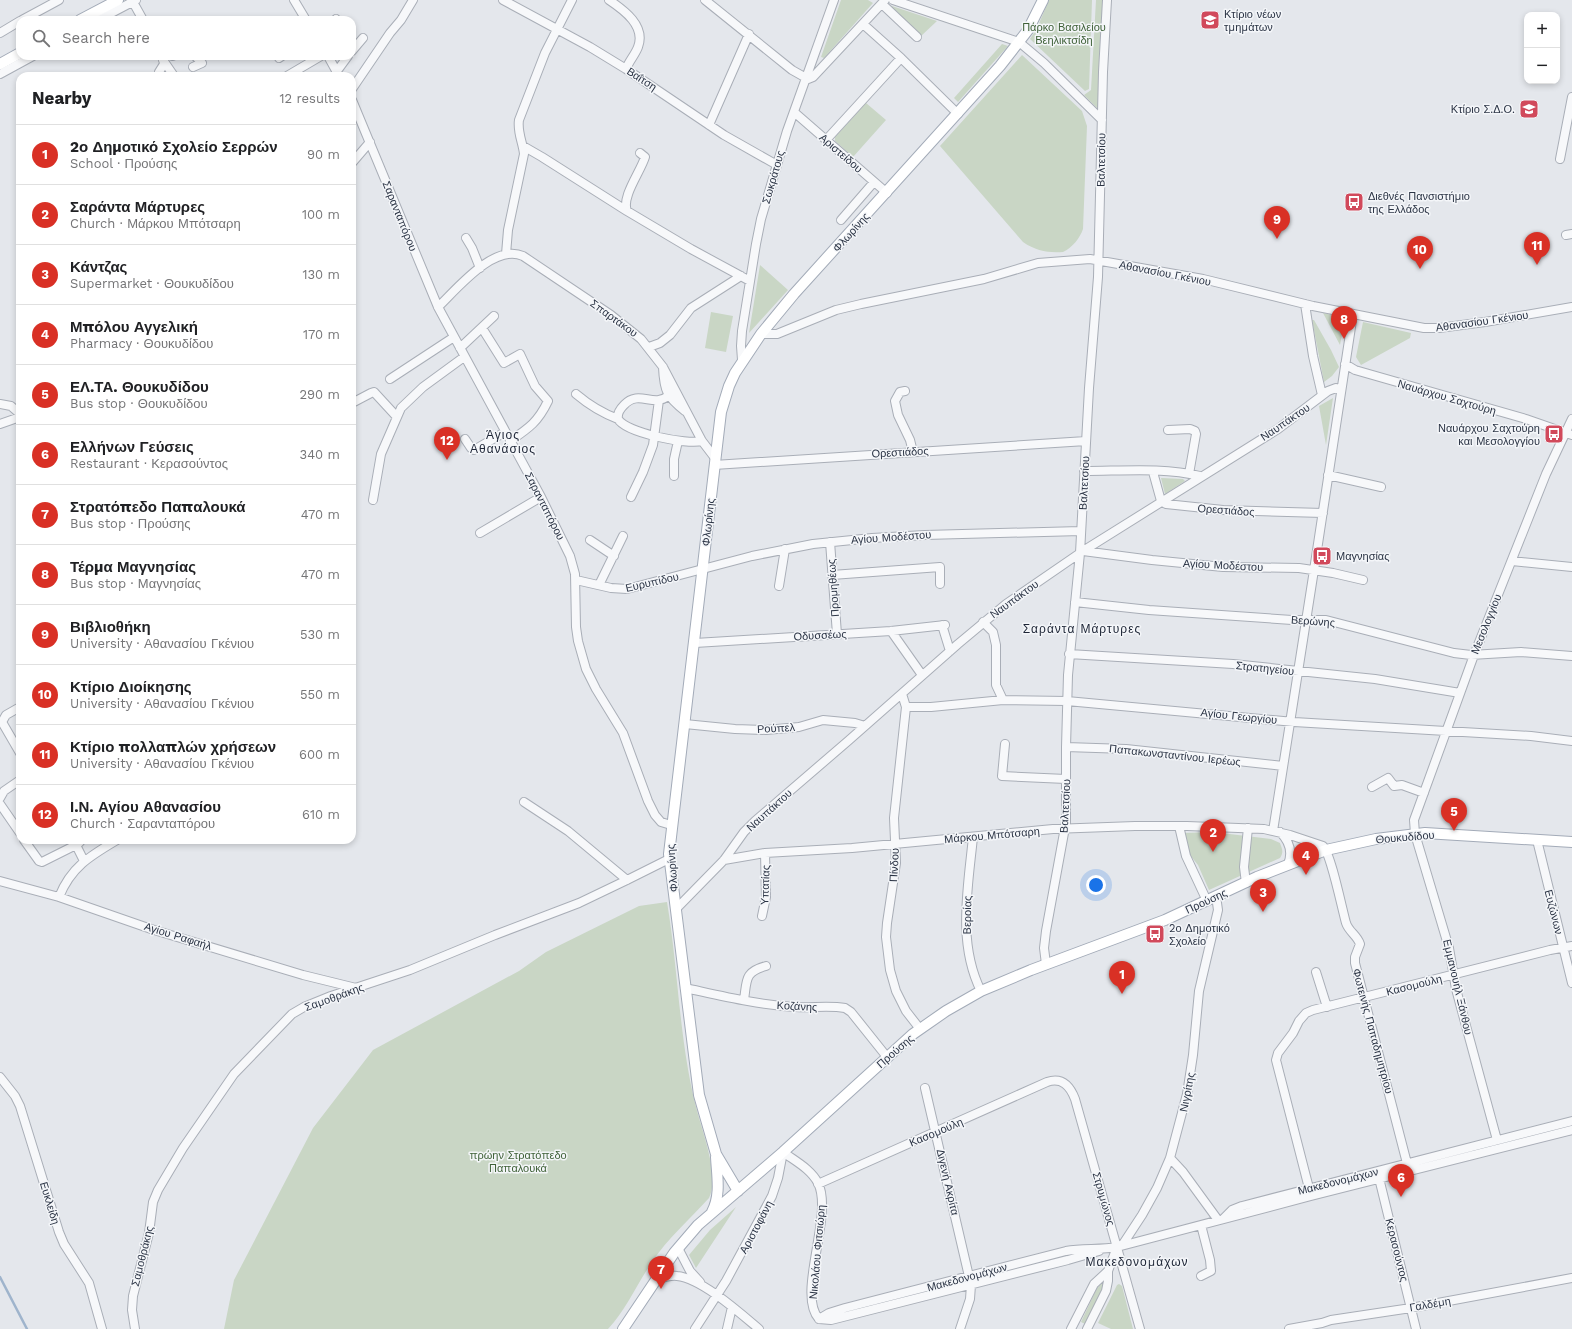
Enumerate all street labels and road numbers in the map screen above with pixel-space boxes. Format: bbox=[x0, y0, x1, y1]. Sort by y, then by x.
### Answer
street label: Βαΐτση bbox=[624, 65, 659, 94]
street label: Αριστείδου bbox=[816, 131, 865, 176]
street label: Βαλτετσίου bbox=[1095, 133, 1108, 187]
street label: Σωκράτους bbox=[760, 149, 787, 205]
street label: Σαρανταπόρου bbox=[380, 179, 420, 253]
street label: Φλωρίνης bbox=[830, 210, 872, 255]
street label: Αθανασίου Γκένιου bbox=[1118, 258, 1212, 289]
street label: Σπαρτάκου bbox=[587, 297, 640, 340]
street label: Αθανασίου Γκένιου bbox=[1435, 309, 1529, 334]
street label: Ναυάρχου Σαχτούρη bbox=[1396, 377, 1498, 418]
street label: Ναυπάκτου bbox=[1258, 401, 1312, 444]
street label: Ορεστιάδος bbox=[871, 445, 929, 460]
street label: Βαλτετσίου bbox=[1077, 456, 1092, 510]
street label: Σαρανταπόρου bbox=[522, 470, 567, 542]
street label: Φλωρίνης bbox=[700, 497, 717, 547]
street label: Ορεστιάδος bbox=[1197, 502, 1255, 519]
street label: Αγίου Μοδέστου bbox=[850, 528, 932, 547]
street label: Αγίου Μοδέστου bbox=[1182, 557, 1263, 574]
street label: Προμηθέως bbox=[825, 558, 842, 617]
street label: Ευρυπίδου bbox=[624, 570, 680, 595]
street label: Ναυπάκτου bbox=[988, 578, 1041, 621]
street label: Μεσολογγίου bbox=[1468, 592, 1504, 656]
street label: Βερώνης bbox=[1291, 613, 1335, 630]
street label: Οδυσσέως bbox=[793, 628, 847, 643]
street label: Στρατηγείου bbox=[1235, 659, 1295, 678]
street label: Αγίου Γεωργίου bbox=[1200, 706, 1278, 727]
street label: Ρούπελ bbox=[757, 721, 796, 736]
street label: Παπακωνσταντίνου Ιερέως bbox=[1109, 742, 1241, 769]
street label: Βαλτετσίου bbox=[1058, 779, 1073, 833]
street label: Ναυπάκτου bbox=[744, 787, 795, 834]
street label: Μάρκου Μπότσαρη bbox=[944, 825, 1040, 846]
street label: Θουκυδίδου bbox=[1375, 828, 1435, 847]
street label: Φλωρίνης bbox=[664, 843, 681, 893]
street label: Πίνδου bbox=[887, 848, 902, 882]
street label: Υπατίας bbox=[758, 865, 773, 905]
street label: Προύσης bbox=[1183, 886, 1229, 917]
street label: Ευζώνων bbox=[1542, 888, 1565, 936]
street label: Βεροίας bbox=[961, 896, 974, 934]
street label: Αγίου Ραφαήλ bbox=[143, 920, 214, 953]
street label: Εμμανουήλ Ξάνθου bbox=[1440, 938, 1475, 1036]
street label: Φωτεινής Παπαδημητρίου bbox=[1350, 967, 1395, 1095]
street label: Κασομούλη bbox=[1385, 972, 1443, 999]
street label: Σαμοθράκης bbox=[303, 981, 365, 1014]
street label: Κοζάνης bbox=[776, 999, 818, 1014]
street label: Προύσης bbox=[874, 1032, 916, 1071]
street label: Νιγρίτης bbox=[1177, 1071, 1198, 1113]
street label: Κασομούλη bbox=[907, 1115, 965, 1150]
street label: Διγενή Ακρίτα bbox=[934, 1148, 962, 1217]
street label: Μακεδονομάχων bbox=[1296, 1165, 1380, 1198]
street label: Στρυμώνος bbox=[1090, 1171, 1117, 1227]
street label: Ευκλείδη bbox=[37, 1180, 62, 1226]
street label: Αριστοφάνη bbox=[737, 1198, 776, 1256]
street label: Νικολάου Φιτσιώρη bbox=[807, 1204, 828, 1300]
street label: Κερασούντος bbox=[1382, 1217, 1411, 1283]
street label: Σαμοθράκης bbox=[129, 1225, 156, 1288]
street label: Μακεδονομάχων bbox=[926, 1260, 1009, 1294]
street label: Γαλδέμη bbox=[1408, 1294, 1452, 1315]

